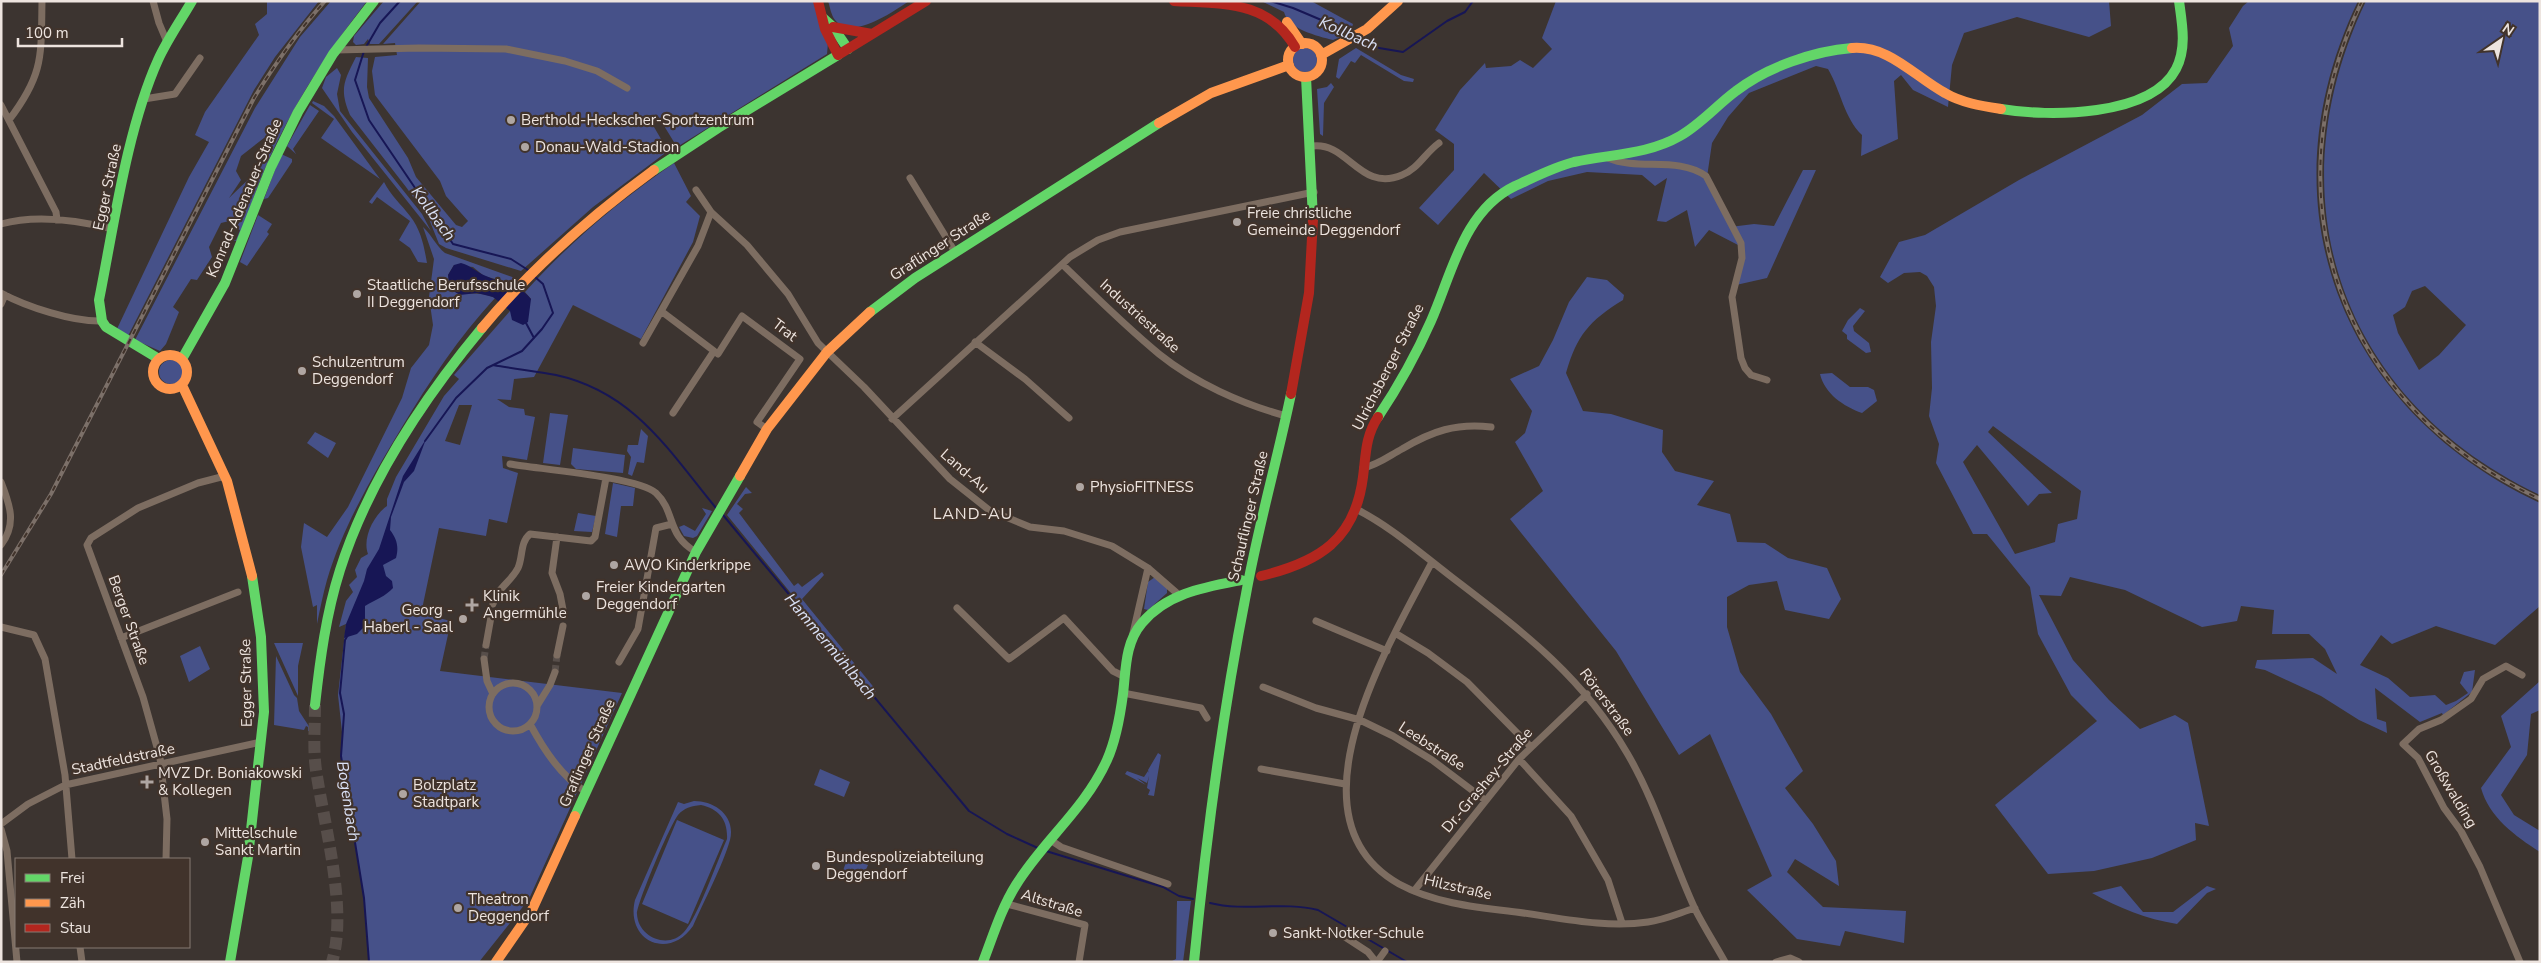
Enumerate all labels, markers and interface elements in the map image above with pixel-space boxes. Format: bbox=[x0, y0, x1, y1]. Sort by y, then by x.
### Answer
water label: Kollbach bbox=[1316, 11, 1382, 57]
scale bar bbox=[18, 15, 121, 47]
north arrow bbox=[2476, 15, 2526, 65]
text: N bbox=[2498, 19, 2518, 40]
text: 100 m bbox=[25, 23, 69, 43]
place label: Berthold-Heckscher-Sportzentrum bbox=[521, 110, 754, 130]
marker: Berthold-Heckscher-Sportzentrum bbox=[505, 114, 517, 126]
street label: Konrad-Adenauer-Straße bbox=[201, 116, 287, 280]
place label: Donau-Wald-Stadion bbox=[535, 137, 679, 157]
marker: Donau-Wald-Stadion bbox=[519, 141, 531, 153]
street label: Egger Straße bbox=[88, 142, 126, 232]
water label: Kollbach bbox=[406, 182, 460, 245]
place label: Freie christliche Gemeinde Deggendorf bbox=[1247, 203, 1401, 240]
street label: Graflinger Straße bbox=[886, 205, 994, 285]
marker: Freie christliche Gemeinde Deggendorf bbox=[1231, 216, 1243, 228]
place label: Staatliche Berufsschule II Deggendorf bbox=[367, 275, 525, 312]
street label: Industriestraße bbox=[1096, 275, 1184, 357]
marker: Staatliche Berufsschule II Deggendorf bbox=[351, 288, 363, 300]
street label: Ulrichsberger Straße bbox=[1347, 300, 1429, 434]
street label: Trat bbox=[768, 314, 802, 346]
place label: Schulzentrum Deggendorf bbox=[312, 352, 405, 389]
marker: Schulzentrum Deggendorf bbox=[296, 365, 308, 377]
street label: Land-Au bbox=[936, 444, 994, 498]
street label: Schauflinger Straße bbox=[1223, 449, 1273, 583]
place label: PhysioFITNESS bbox=[1090, 477, 1194, 497]
marker: PhysioFITNESS bbox=[1074, 481, 1086, 493]
district label: LAND-AU bbox=[933, 503, 1013, 525]
place label: AWO Kinderkrippe bbox=[624, 555, 751, 575]
marker: AWO Kinderkrippe bbox=[608, 559, 620, 571]
street label: Berger Straße bbox=[103, 572, 155, 668]
place label: Freier Kindergarten Deggendorf bbox=[596, 577, 726, 614]
place label: Klinik Angermühle bbox=[483, 586, 567, 623]
water label: Hammermühlbach bbox=[779, 589, 881, 705]
marker: Freier Kindergarten Deggendorf bbox=[580, 590, 592, 602]
marker: Klinik Angermühle bbox=[465, 598, 479, 612]
place label: Georg - Haberl - Saal bbox=[363, 600, 454, 637]
marker: Georg - Haberl - Saal bbox=[457, 613, 469, 625]
street label: Egger Straße bbox=[235, 639, 257, 727]
street label: Rörerstraße bbox=[1575, 664, 1639, 740]
street label: Graflinger Straße bbox=[554, 696, 620, 810]
street label: Leebstraße bbox=[1395, 717, 1469, 775]
street label: Dr.-Grashey-Straße bbox=[1437, 723, 1537, 837]
street label: Stadtfeldstraße bbox=[69, 738, 177, 780]
street label: Großwalding bbox=[2420, 746, 2482, 832]
water label: Bogenbach bbox=[331, 759, 365, 843]
place label: MVZ Dr. Boniakowski & Kollegen bbox=[158, 763, 302, 800]
marker: MVZ Dr. Boniakowski & Kollegen bbox=[140, 775, 154, 789]
place label: Bolzplatz Stadtpark bbox=[413, 775, 479, 812]
marker: Bolzplatz Stadtpark bbox=[397, 788, 409, 800]
place label: Mittelschule Sankt Martin bbox=[215, 823, 301, 860]
marker: Mittelschule Sankt Martin bbox=[199, 836, 211, 848]
place label: Bundespolizeiabteilung Deggendorf bbox=[826, 847, 984, 884]
legend bbox=[15, 858, 190, 948]
marker: Bundespolizeiabteilung Deggendorf bbox=[810, 860, 822, 872]
text: Frei bbox=[60, 868, 85, 888]
street label: Hilzstraße bbox=[1422, 869, 1494, 905]
street label: Altstraße bbox=[1019, 884, 1085, 922]
place label: Theatron Deggendorf bbox=[468, 889, 550, 926]
text: Zäh bbox=[60, 893, 85, 913]
marker: Theatron Deggendorf bbox=[452, 902, 464, 914]
text: Stau bbox=[60, 918, 91, 938]
place label: Sankt-Notker-Schule bbox=[1283, 923, 1424, 943]
marker: Sankt-Notker-Schule bbox=[1267, 927, 1279, 939]

